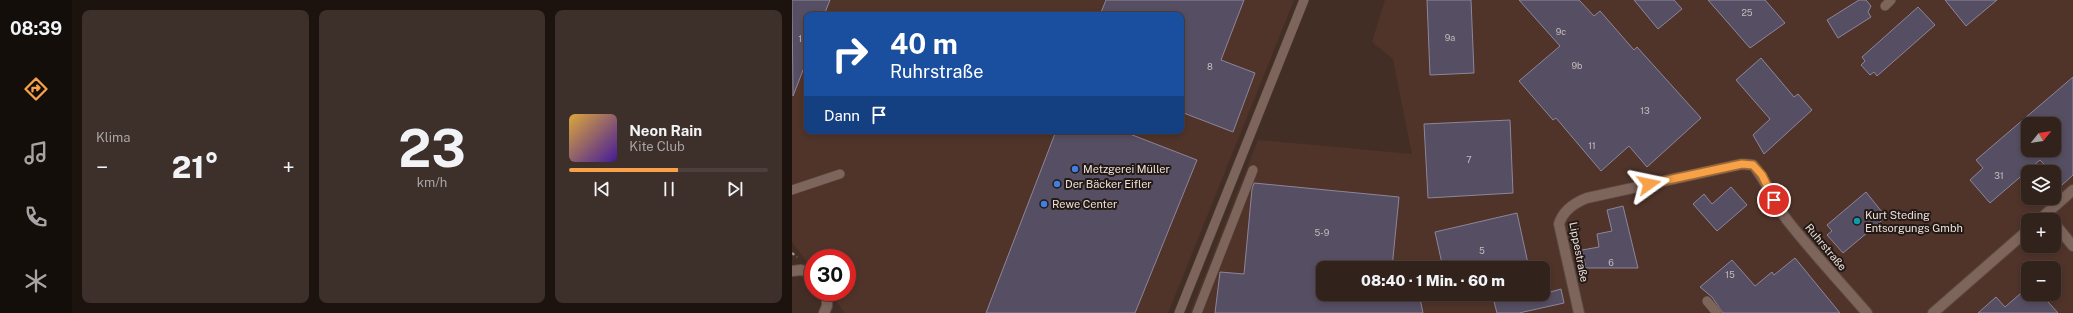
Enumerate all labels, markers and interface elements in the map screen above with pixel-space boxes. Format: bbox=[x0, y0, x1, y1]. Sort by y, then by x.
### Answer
house number: 25 bbox=[1741, 7, 1753, 18]
text: 08:39 bbox=[10, 18, 62, 39]
house number: 9c bbox=[1556, 26, 1566, 37]
text: 40 m bbox=[890, 27, 958, 60]
icon: right bbox=[824, 28, 876, 80]
house number: 9a bbox=[1445, 32, 1455, 43]
house number: 1 bbox=[798, 33, 802, 44]
house number: 9b bbox=[1572, 60, 1583, 71]
text: Ruhrstraße bbox=[890, 61, 983, 82]
house number: 8 bbox=[1207, 61, 1213, 72]
icon: directions bbox=[22, 75, 50, 103]
icon: arrive bbox=[868, 104, 890, 126]
house number: 13 bbox=[1640, 105, 1650, 116]
text: Dann bbox=[824, 107, 860, 124]
north arrow bbox=[2021, 117, 2061, 157]
map controls bbox=[2021, 117, 2061, 301]
text: 23 bbox=[398, 118, 466, 179]
text: Neon Rain bbox=[629, 122, 702, 139]
text: Klima bbox=[96, 130, 130, 145]
icon: music bbox=[22, 139, 50, 167]
text: Kite Club bbox=[629, 139, 685, 154]
house number: 11 bbox=[1588, 140, 1596, 151]
text: 21° bbox=[172, 149, 219, 185]
text: − bbox=[96, 154, 108, 180]
text: + bbox=[282, 154, 295, 180]
house number: 7 bbox=[1466, 154, 1472, 165]
place label: Metzgerei Müller bbox=[1083, 163, 1170, 175]
position arrow bbox=[1628, 163, 1670, 205]
marker: Metzgerei Müller bbox=[1070, 164, 1080, 174]
button: layers bbox=[2021, 165, 2061, 205]
house number: 31 bbox=[1994, 170, 2004, 181]
text: km/h bbox=[417, 175, 447, 190]
icon: previous bbox=[591, 178, 613, 200]
icon: pause bbox=[658, 178, 680, 200]
icon: next bbox=[724, 178, 746, 200]
place label: Der Bäcker Eifler bbox=[1065, 178, 1152, 190]
marker: Der Bäcker Eifler bbox=[1052, 179, 1062, 189]
pin bbox=[1757, 183, 1791, 217]
icon: arrive bbox=[1763, 189, 1785, 211]
place label: Rewe Center bbox=[1052, 198, 1117, 210]
marker: Rewe Center bbox=[1039, 199, 1049, 209]
icon: phone bbox=[22, 203, 50, 231]
place label: Kurt Steding Entsorgungs Gmbh bbox=[1865, 209, 1963, 234]
button: + bbox=[2021, 213, 2061, 253]
marker: Kurt Steding Entsorgungs Gmbh bbox=[1852, 216, 1862, 226]
street label: Lippestraße bbox=[1567, 221, 1591, 283]
street label: Ruhrstraße bbox=[1803, 221, 1849, 273]
house number: 5-9 bbox=[1315, 227, 1330, 238]
house number: 5 bbox=[1479, 245, 1485, 256]
speed limit sign: 30 bbox=[804, 249, 856, 301]
house number: 6 bbox=[1608, 257, 1614, 268]
button: − bbox=[2021, 261, 2061, 301]
icon: climate bbox=[22, 267, 50, 295]
house number: 15 bbox=[1725, 269, 1735, 280]
text: 08:40 · 1 Min. · 60 m bbox=[1361, 272, 1505, 289]

